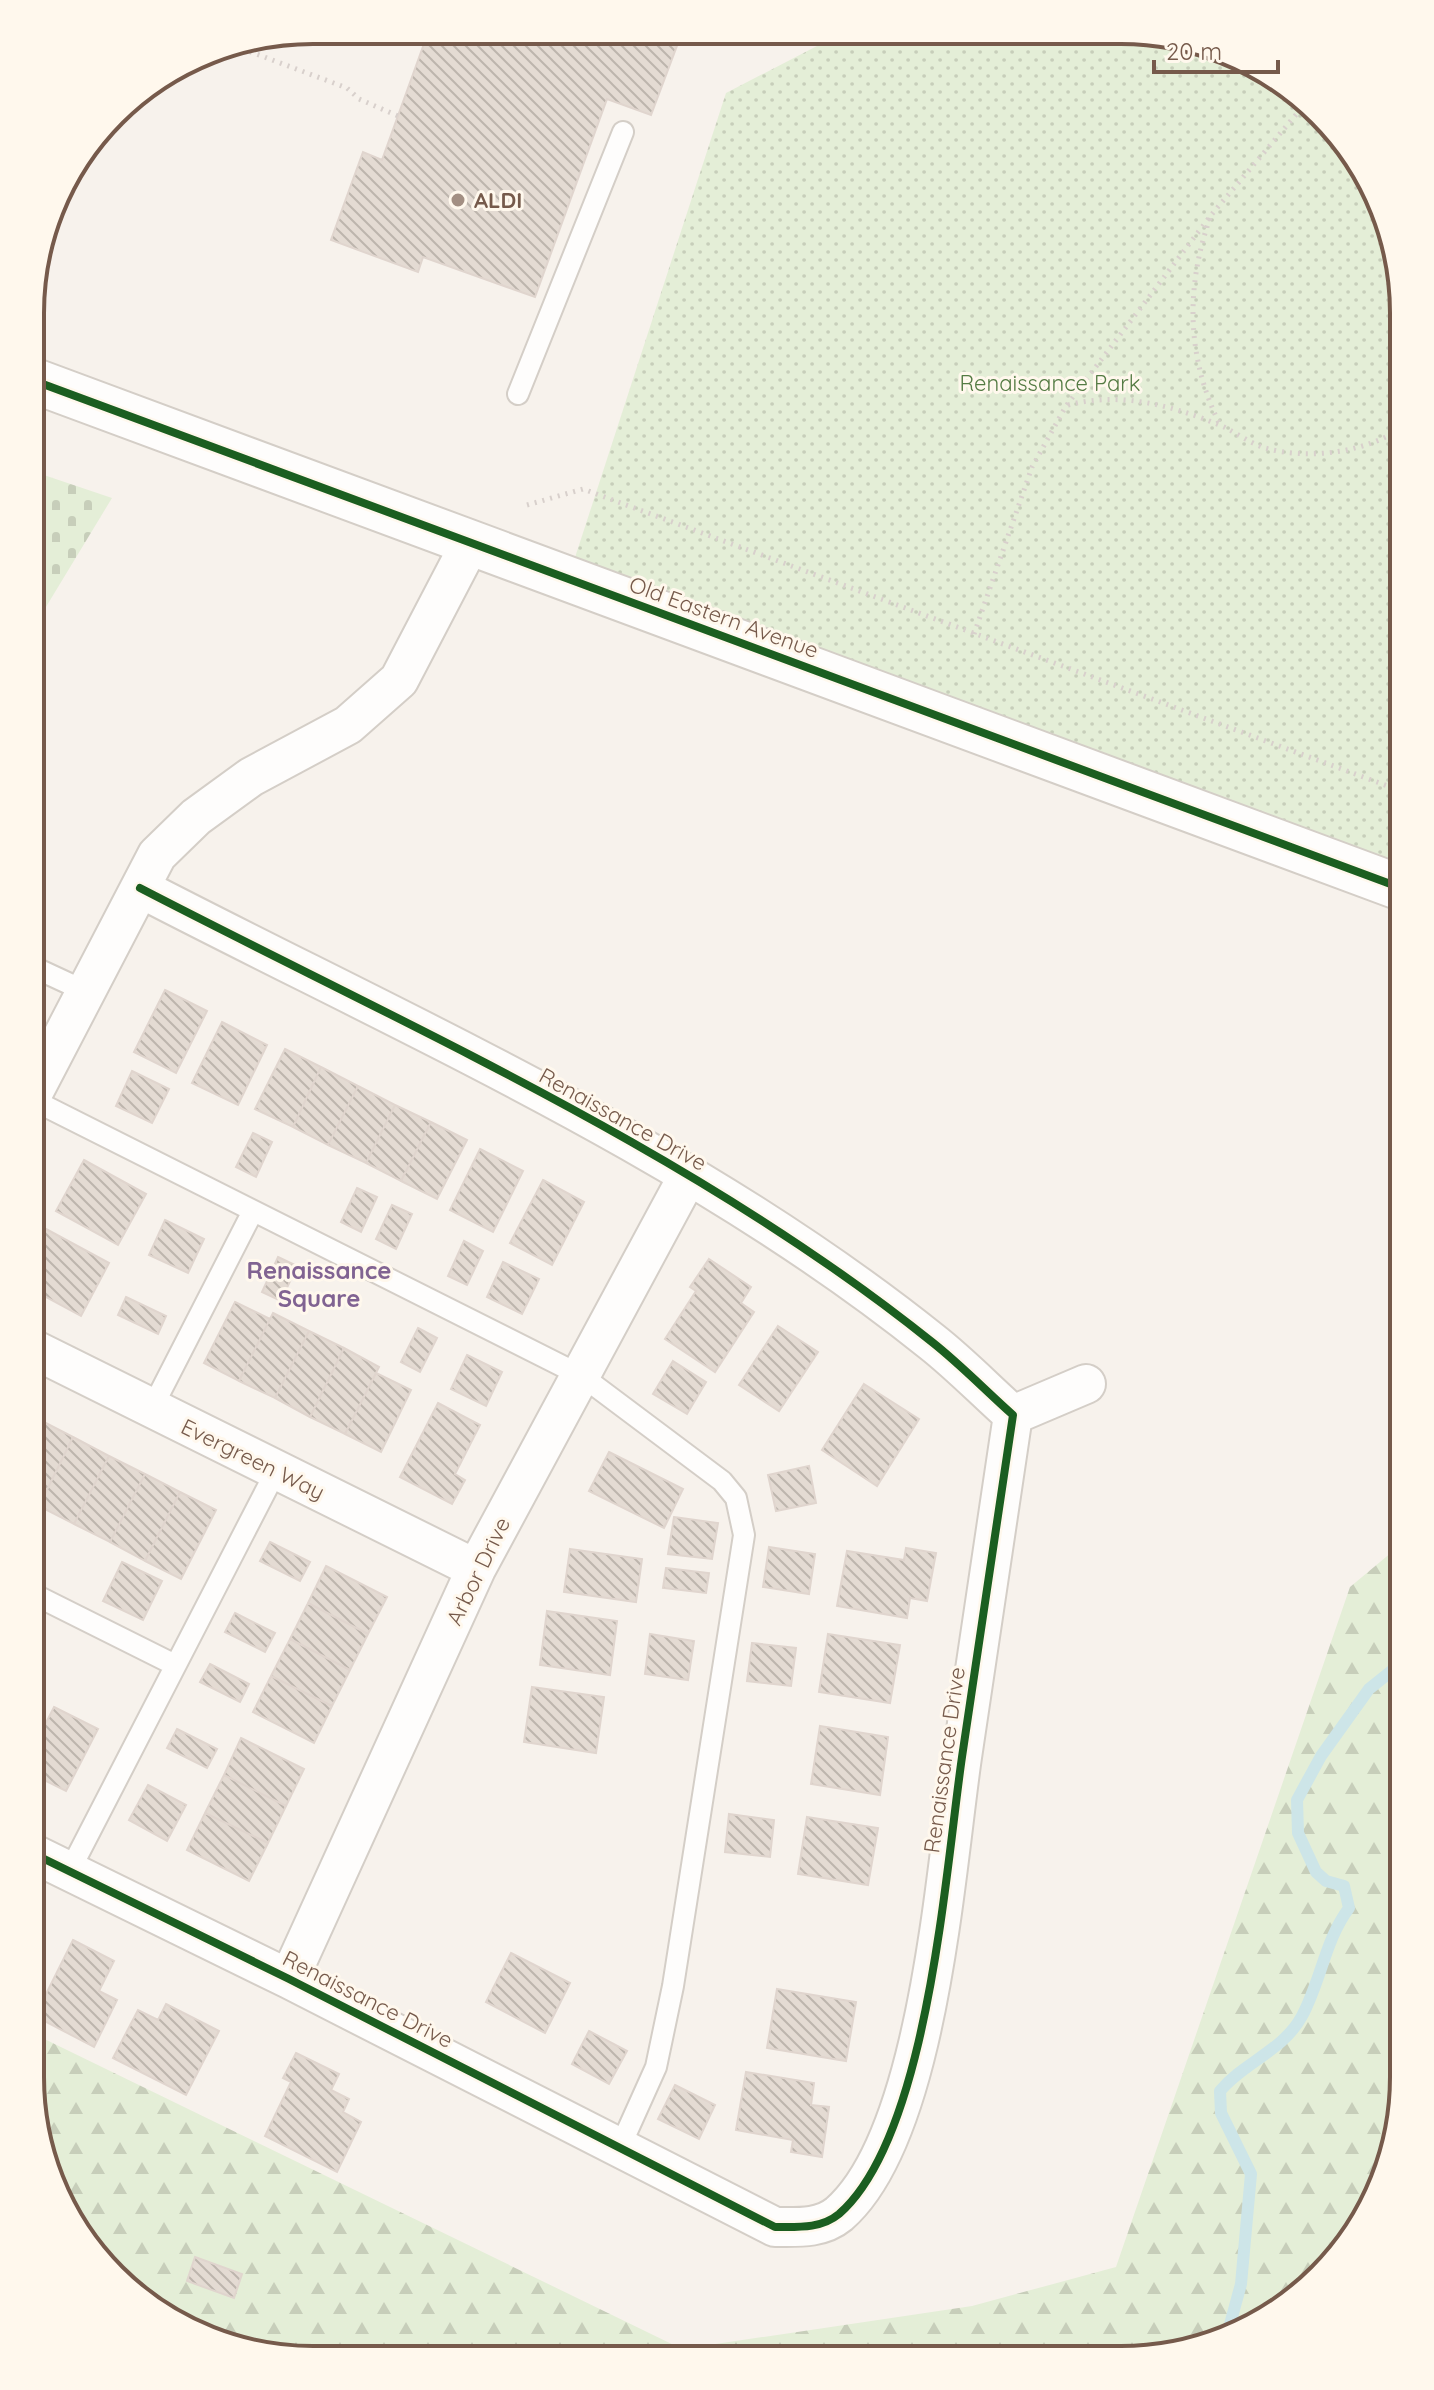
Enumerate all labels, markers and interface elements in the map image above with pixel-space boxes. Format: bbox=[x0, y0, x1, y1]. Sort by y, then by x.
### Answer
scale bar bbox=[1154, 24, 1278, 74]
text: 20 m bbox=[1166, 36, 1222, 66]
place label: ALDI bbox=[474, 186, 522, 214]
marker: ALDI bbox=[449, 191, 467, 209]
park label: Renaissance Park bbox=[959, 369, 1141, 397]
street label: Old Eastern Avenue bbox=[626, 570, 822, 664]
street label: Renaissance Drive bbox=[534, 1061, 712, 1177]
district label: Renaissance Square bbox=[247, 1255, 391, 1313]
street label: Evergreen Way bbox=[177, 1412, 329, 1506]
street label: Arbor Drive bbox=[440, 1512, 516, 1630]
street label: Renaissance Drive bbox=[917, 1665, 971, 1855]
street label: Renaissance Drive bbox=[278, 1944, 458, 2054]

